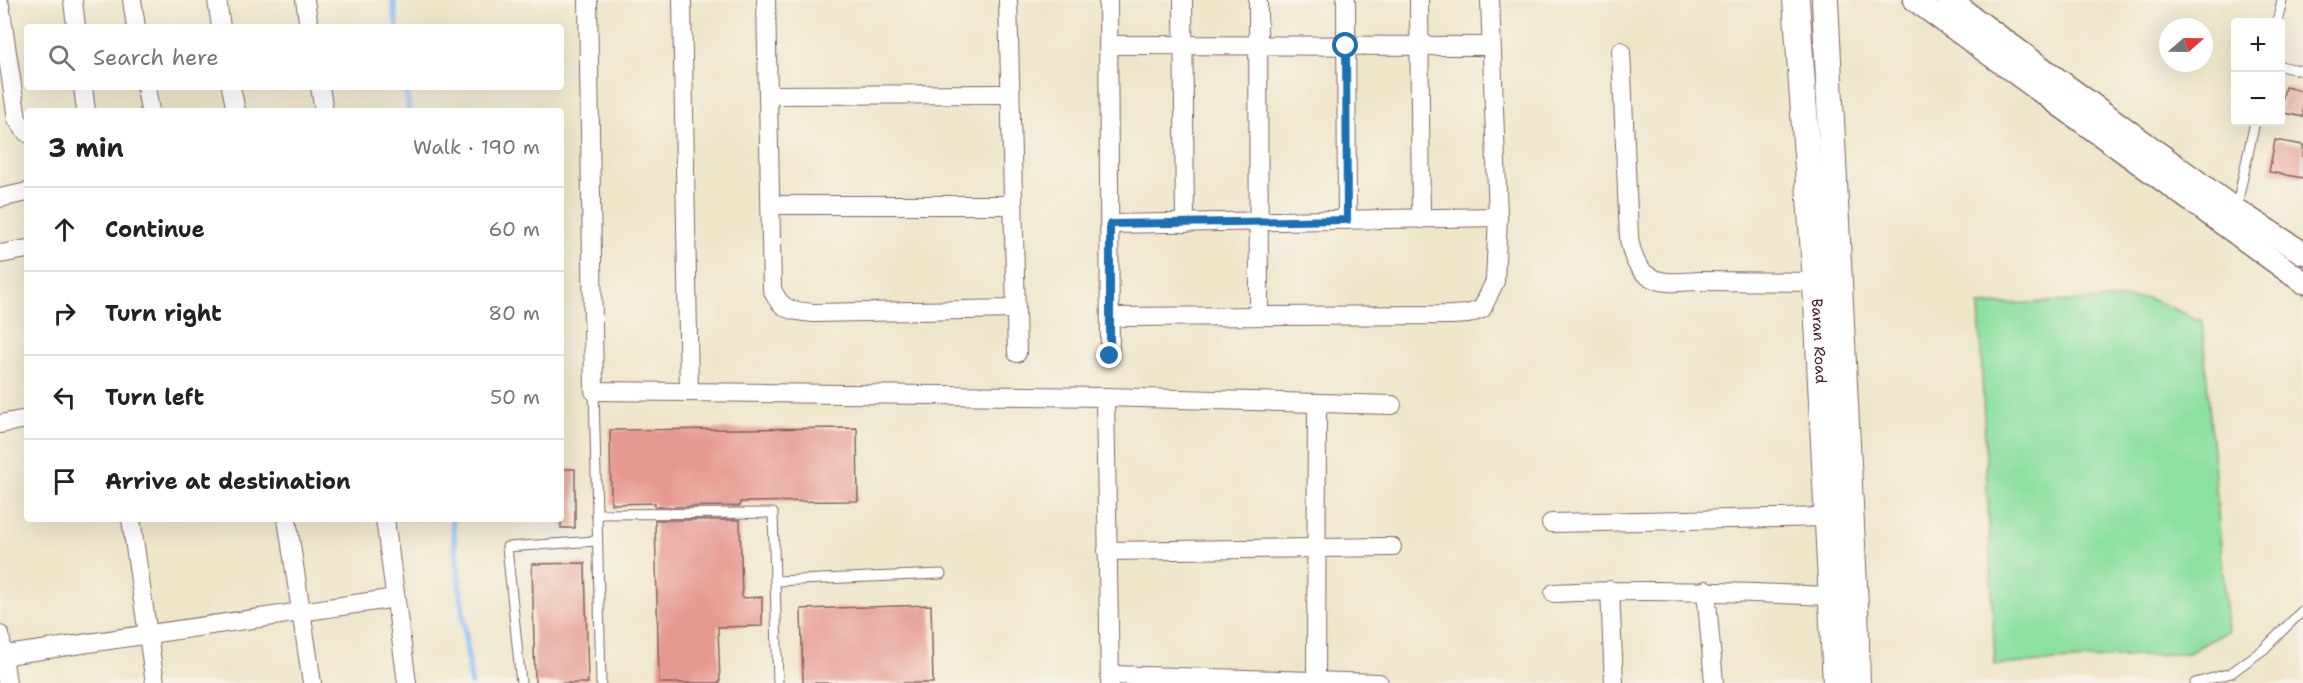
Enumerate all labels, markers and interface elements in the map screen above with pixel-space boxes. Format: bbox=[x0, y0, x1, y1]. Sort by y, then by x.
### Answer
north arrow bbox=[2159, 18, 2213, 72]
map controls bbox=[2231, 18, 2285, 126]
button: + bbox=[2231, 18, 2285, 72]
search box bbox=[24, 24, 564, 90]
route start bbox=[1332, 32, 1358, 58]
icon: search bbox=[45, 41, 78, 74]
text: Search here bbox=[93, 43, 219, 72]
button: − bbox=[2231, 72, 2285, 126]
text: 3 min bbox=[48, 130, 124, 165]
text: Walk · 190 m bbox=[413, 134, 540, 160]
icon: ahead bbox=[48, 213, 81, 246]
text: Continue bbox=[105, 215, 205, 244]
text: 60 m bbox=[488, 216, 540, 242]
icon: right bbox=[48, 297, 81, 330]
street label: Baran Road bbox=[1807, 298, 1831, 385]
text: Turn right bbox=[105, 299, 222, 328]
text: 80 m bbox=[488, 300, 540, 326]
route end bbox=[1096, 342, 1122, 368]
icon: left bbox=[48, 381, 81, 414]
text: Turn left bbox=[105, 383, 204, 412]
text: 50 m bbox=[490, 384, 540, 410]
icon: arrive bbox=[48, 465, 81, 498]
text: Arrive at destination bbox=[105, 467, 351, 496]

